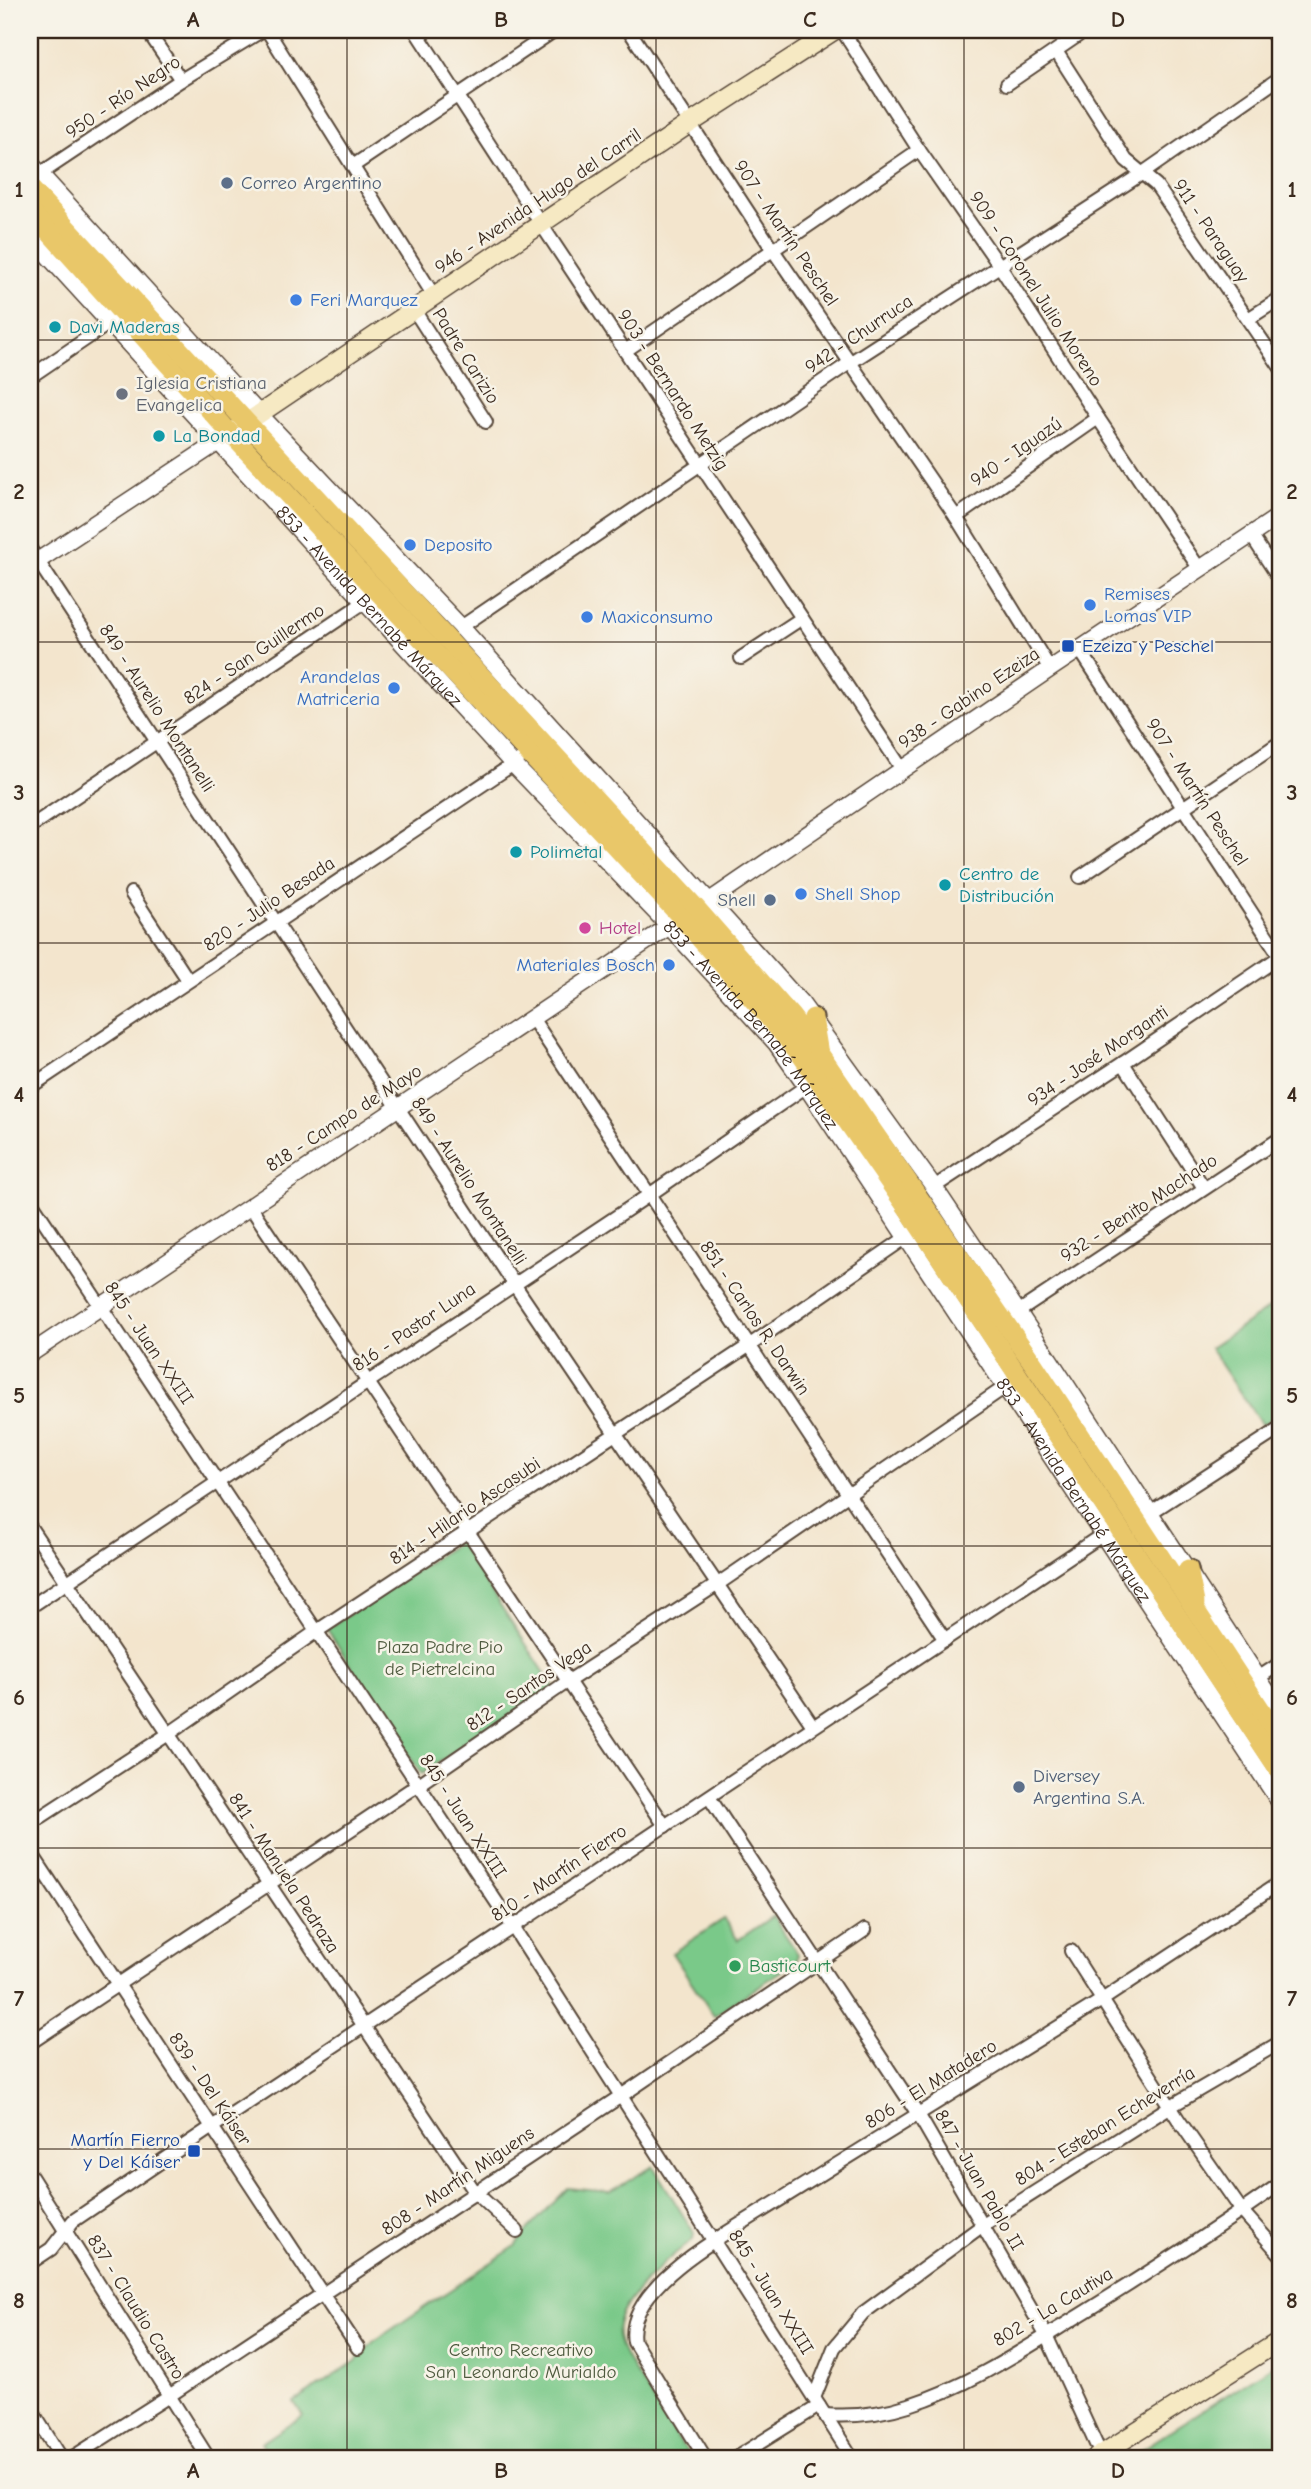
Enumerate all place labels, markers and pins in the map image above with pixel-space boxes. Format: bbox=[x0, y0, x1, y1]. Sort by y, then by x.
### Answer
place label: Correo Argentino bbox=[241, 172, 382, 194]
marker: Correo Argentino bbox=[219, 175, 235, 191]
place label: Feri Marquez bbox=[310, 289, 418, 311]
marker: Feri Marquez bbox=[288, 292, 304, 308]
place label: Davi Maderas bbox=[69, 316, 180, 338]
marker: Davi Maderas bbox=[47, 319, 63, 335]
place label: Iglesia Cristiana Evangelica bbox=[136, 372, 267, 416]
marker: Iglesia Cristiana Evangelica bbox=[114, 386, 130, 402]
place label: La Bondad bbox=[173, 425, 261, 447]
marker: La Bondad bbox=[151, 428, 167, 444]
place label: Deposito bbox=[424, 534, 493, 556]
marker: Deposito bbox=[402, 537, 418, 553]
place label: Remises Lomas VIP bbox=[1104, 583, 1192, 627]
marker: Remises Lomas VIP bbox=[1082, 597, 1098, 613]
place label: Maxiconsumo bbox=[601, 606, 713, 628]
marker: Maxiconsumo bbox=[579, 609, 595, 625]
place label: Ezeiza y Peschel bbox=[1082, 635, 1214, 657]
marker: Ezeiza y Peschel bbox=[1060, 638, 1076, 654]
place label: Arandelas Matriceria bbox=[297, 666, 380, 710]
marker: Arandelas Matriceria bbox=[386, 680, 402, 696]
place label: Polimetal bbox=[530, 841, 602, 863]
marker: Polimetal bbox=[508, 844, 524, 860]
place label: Centro de Distribución bbox=[959, 863, 1054, 907]
marker: Centro de Distribución bbox=[937, 877, 953, 893]
place label: Shell Shop bbox=[815, 883, 901, 905]
marker: Shell Shop bbox=[793, 886, 809, 902]
place label: Shell bbox=[717, 889, 756, 911]
marker: Shell bbox=[762, 892, 778, 908]
place label: Hotel bbox=[599, 917, 641, 939]
marker: Hotel bbox=[577, 920, 593, 936]
place label: Materiales Bosch bbox=[516, 954, 655, 976]
marker: Materiales Bosch bbox=[661, 957, 677, 973]
place label: Diversey Argentina S.A. bbox=[1033, 1765, 1145, 1809]
marker: Diversey Argentina S.A. bbox=[1011, 1779, 1027, 1795]
place label: Basticourt bbox=[749, 1955, 831, 1977]
marker: Basticourt bbox=[727, 1958, 743, 1974]
place label: Martín Fierro y Del Káiser bbox=[71, 2129, 180, 2173]
marker: Martín Fierro y Del Káiser bbox=[186, 2143, 202, 2159]

